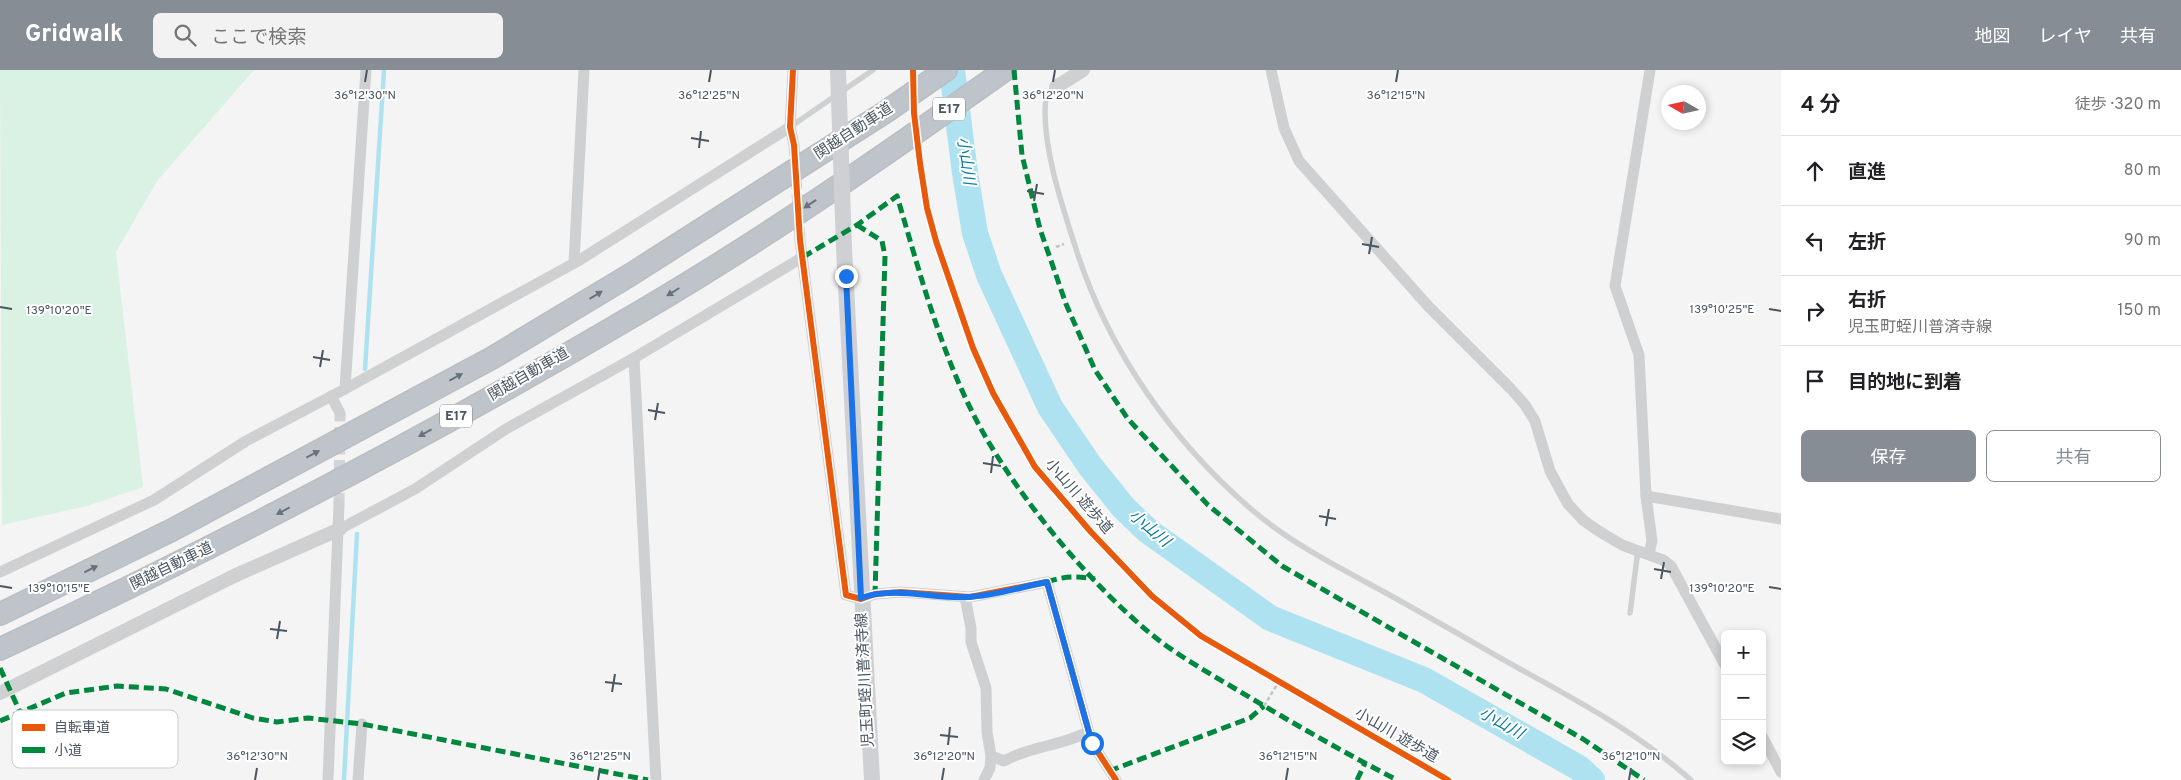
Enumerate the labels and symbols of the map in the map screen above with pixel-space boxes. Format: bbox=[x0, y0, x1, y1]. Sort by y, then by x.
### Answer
north arrow bbox=[1661, 85, 1706, 130]
text: 36°12'30"N bbox=[334, 88, 396, 104]
text: 36°12'25"N bbox=[678, 88, 740, 104]
text: 36°12'20"N bbox=[1022, 88, 1084, 104]
text: 36°12'15"N bbox=[1367, 88, 1425, 104]
road number: E17 bbox=[933, 98, 965, 120]
street label: 関越自動車道 bbox=[811, 100, 897, 164]
water label: 小山川 bbox=[952, 136, 979, 188]
one-way arrow bbox=[803, 199, 816, 209]
route end bbox=[835, 265, 858, 288]
one-way arrow bbox=[666, 287, 679, 296]
one-way arrow bbox=[590, 291, 603, 300]
text: 139°10'25"E bbox=[1689, 302, 1755, 318]
text: 139°10'20"E bbox=[26, 303, 92, 319]
street label: 関越自動車道 bbox=[485, 344, 573, 406]
one-way arrow bbox=[449, 373, 463, 381]
road number: E17 bbox=[440, 404, 472, 428]
one-way arrow bbox=[418, 429, 433, 437]
one-way arrow bbox=[306, 450, 320, 458]
street label: 小山川 遊歩道 bbox=[1040, 455, 1117, 539]
water label: 小山川 bbox=[1124, 506, 1175, 553]
one-way arrow bbox=[275, 507, 290, 515]
street label: 関越自動車道 bbox=[127, 539, 217, 595]
one-way arrow bbox=[84, 565, 98, 573]
text: 139°10'15"E bbox=[28, 581, 90, 597]
text: 139°10'20"E bbox=[1689, 581, 1755, 597]
street label: 児玉町蛭川普済寺線 bbox=[853, 612, 879, 748]
street label: 小山川 遊歩道 bbox=[1351, 704, 1442, 768]
water label: 小山川 bbox=[1475, 704, 1529, 745]
legend bbox=[12, 710, 178, 768]
text: 自転車道 bbox=[54, 720, 110, 737]
route start bbox=[1081, 732, 1104, 755]
text: 小道 bbox=[54, 743, 82, 760]
text: 36°12'30"N bbox=[226, 749, 288, 765]
text: 36°12'25"N bbox=[569, 749, 631, 765]
text: 36°12'20"N bbox=[913, 749, 975, 765]
text: 36°12'15"N bbox=[1259, 749, 1317, 765]
text: 36°12'10"N bbox=[1601, 749, 1661, 765]

